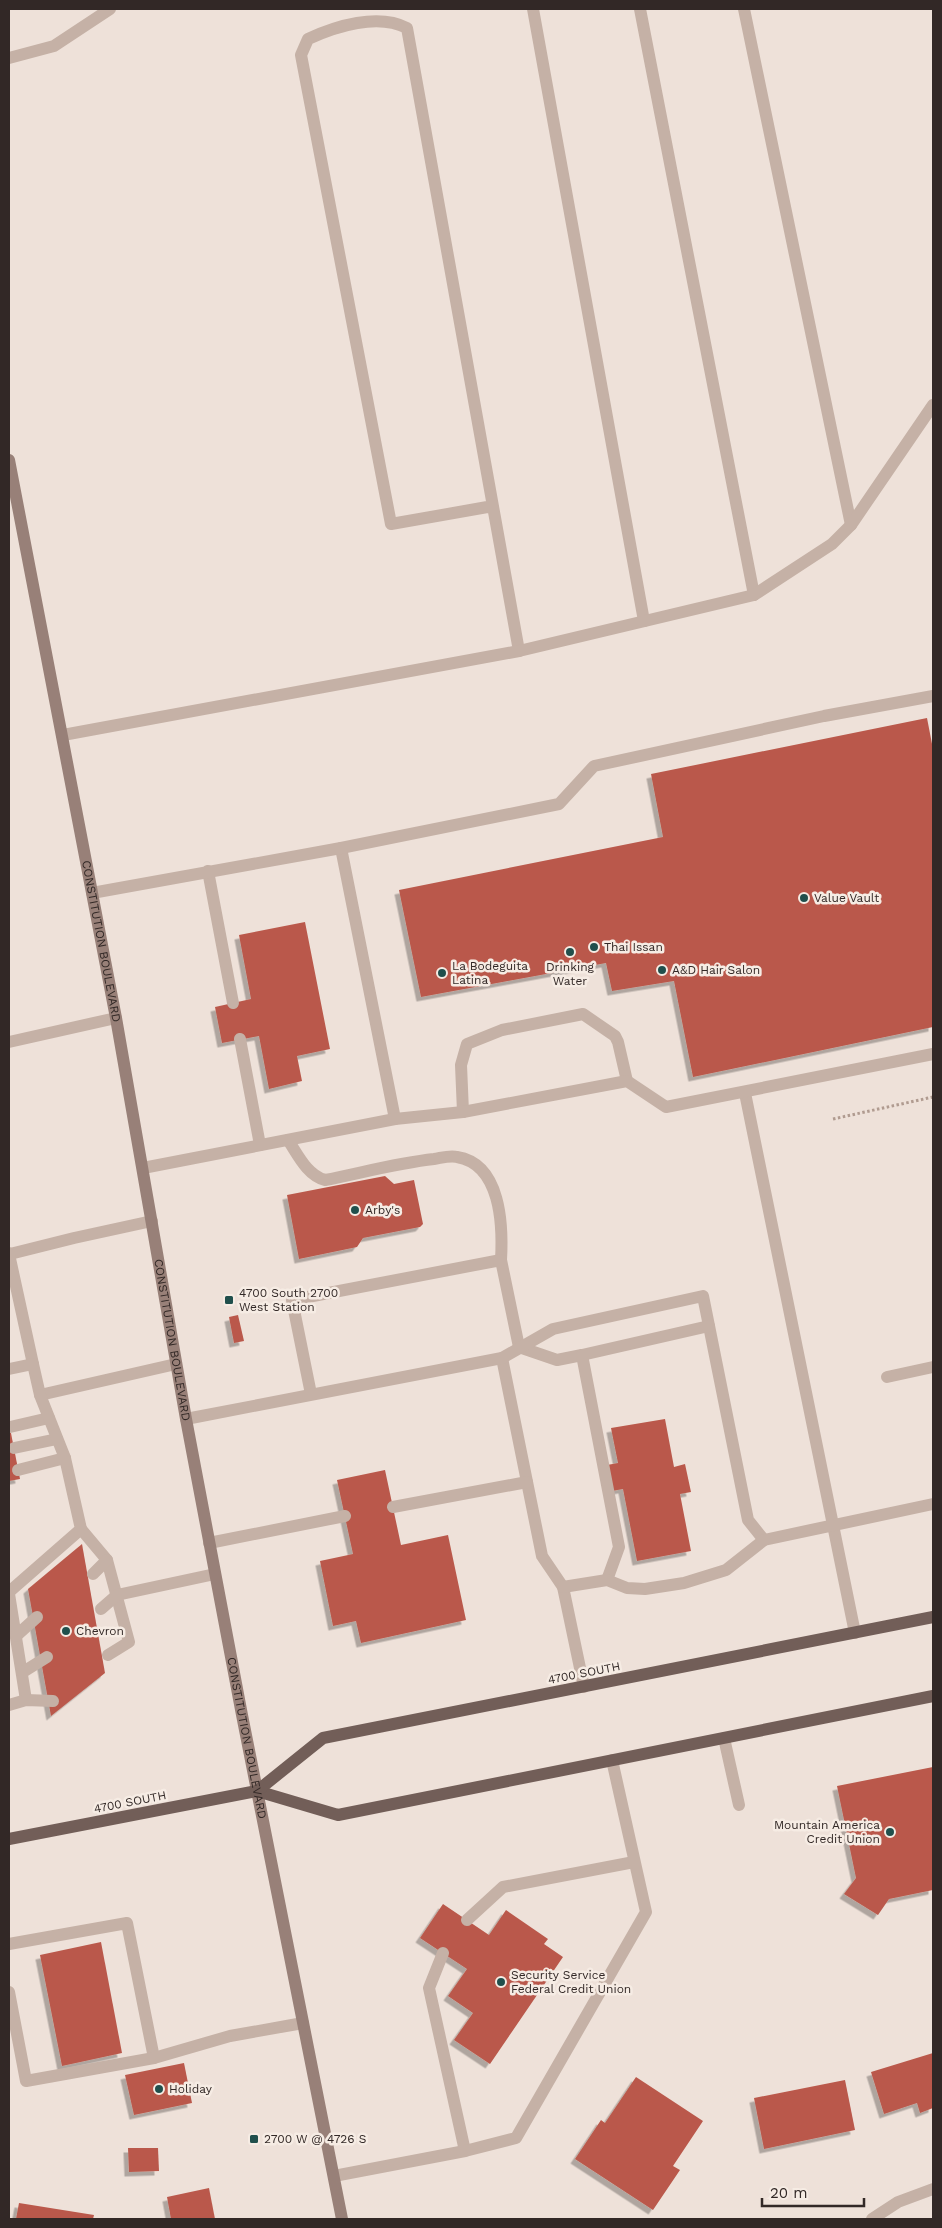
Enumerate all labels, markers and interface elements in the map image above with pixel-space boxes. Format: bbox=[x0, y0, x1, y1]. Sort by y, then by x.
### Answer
street label: CONSTITUTION BOULEVARD bbox=[79, 859, 124, 1023]
place label: Value Vault bbox=[814, 891, 879, 905]
marker: Value Vault bbox=[798, 892, 810, 904]
place label: Thai Issan bbox=[604, 940, 663, 954]
marker: Thai Issan bbox=[588, 941, 600, 953]
marker: Drinking Water bbox=[564, 946, 576, 958]
place label: La Bodeguita Latina bbox=[452, 959, 528, 987]
place label: Drinking Water bbox=[546, 960, 595, 988]
place label: A&D Hair Salon bbox=[672, 963, 760, 977]
marker: A&D Hair Salon bbox=[656, 964, 668, 976]
marker: La Bodeguita Latina bbox=[436, 967, 448, 979]
place label: Arby's bbox=[365, 1203, 400, 1217]
marker: Arby's bbox=[349, 1204, 361, 1216]
street label: CONSTITUTION BOULEVARD bbox=[151, 1258, 193, 1422]
place label: 4700 South 2700 West Station bbox=[239, 1286, 338, 1314]
marker: 4700 South 2700 West Station bbox=[223, 1294, 235, 1306]
place label: Chevron bbox=[76, 1624, 124, 1638]
marker: Chevron bbox=[60, 1625, 72, 1637]
street label: CONSTITUTION BOULEVARD bbox=[224, 1656, 269, 1820]
street label: 4700 SOUTH bbox=[547, 1659, 621, 1687]
street label: 4700 SOUTH bbox=[93, 1788, 167, 1816]
place label: Mountain America Credit Union bbox=[774, 1818, 880, 1846]
marker: Mountain America Credit Union bbox=[884, 1826, 896, 1838]
place label: Security Service Federal Credit Union bbox=[511, 1968, 631, 1996]
marker: Security Service Federal Credit Union bbox=[495, 1976, 507, 1988]
place label: Holiday bbox=[169, 2082, 213, 2096]
marker: Holiday bbox=[153, 2083, 165, 2095]
place label: 2700 W @ 4726 S bbox=[264, 2132, 366, 2146]
marker: 2700 W @ 4726 S bbox=[248, 2133, 260, 2145]
scale bar bbox=[762, 2176, 864, 2208]
text: 20 m bbox=[770, 2184, 808, 2202]

